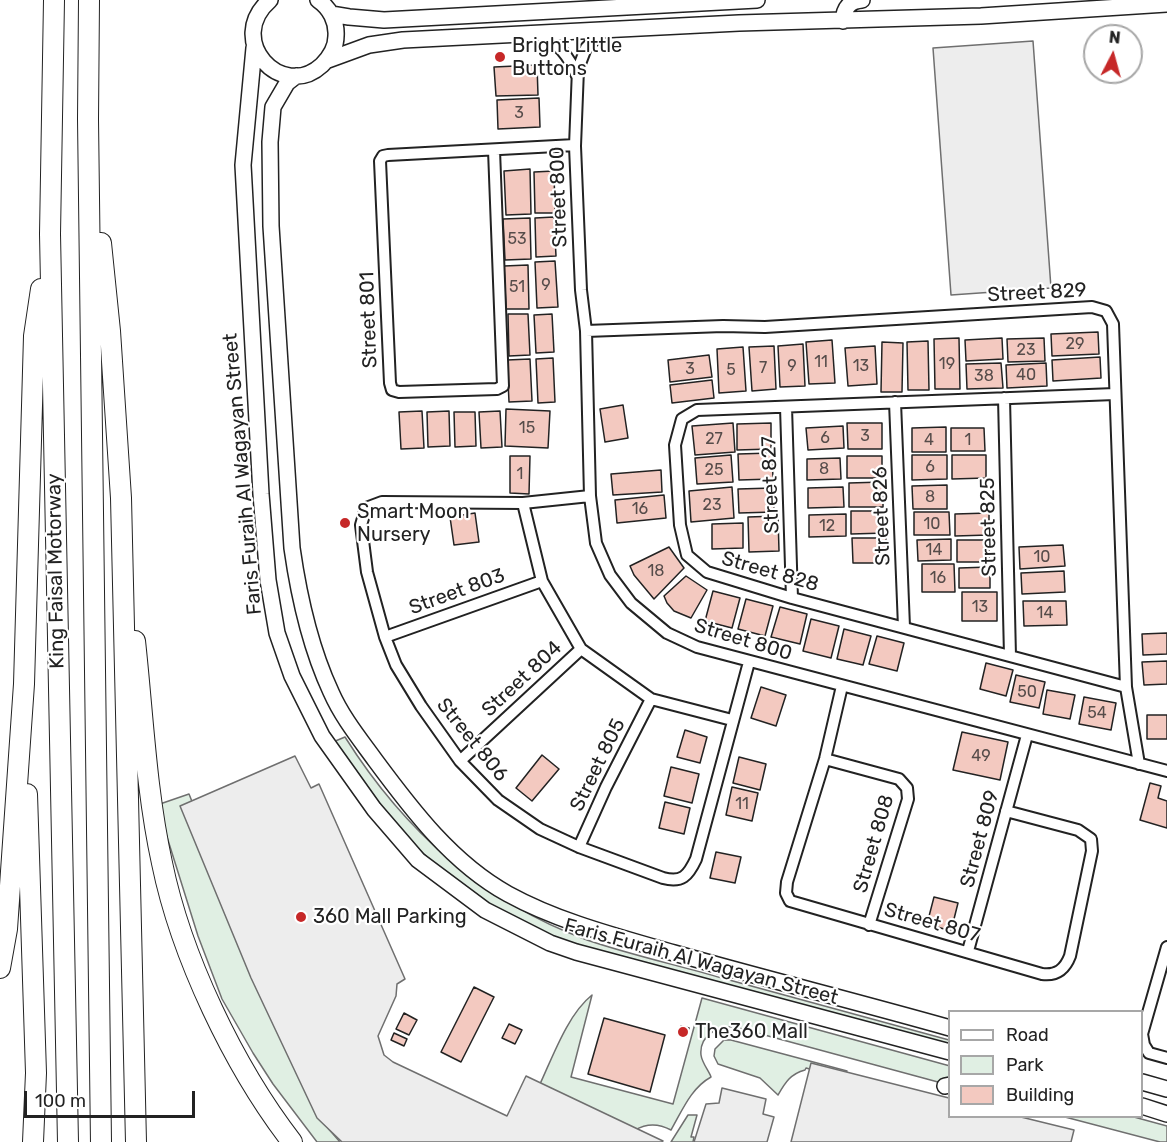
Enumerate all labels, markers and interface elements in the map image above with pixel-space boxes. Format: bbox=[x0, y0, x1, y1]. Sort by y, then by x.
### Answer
north arrow bbox=[1083, 24, 1143, 84]
text: N bbox=[1108, 28, 1121, 48]
place label: Bright Little Buttons bbox=[512, 34, 622, 81]
marker: Bright Little Buttons bbox=[493, 50, 507, 64]
house number: 3 bbox=[514, 103, 524, 123]
street label: Street 800 bbox=[545, 146, 573, 248]
house number: 53 bbox=[507, 229, 527, 249]
street label: Street 801 bbox=[355, 271, 383, 369]
house number: 9 bbox=[541, 275, 551, 295]
house number: 51 bbox=[509, 277, 525, 297]
street label: Street 829 bbox=[987, 278, 1087, 308]
street label: Faris Furaih Al Wagayan Street bbox=[219, 332, 267, 616]
house number: 29 bbox=[1066, 334, 1084, 354]
house number: 23 bbox=[1016, 340, 1036, 360]
house number: 11 bbox=[814, 352, 828, 372]
house number: 19 bbox=[939, 354, 955, 374]
house number: 9 bbox=[787, 356, 797, 376]
house number: 13 bbox=[853, 356, 869, 376]
house number: 7 bbox=[759, 358, 767, 378]
house number: 3 bbox=[685, 359, 695, 379]
house number: 5 bbox=[726, 360, 736, 380]
house number: 40 bbox=[1016, 365, 1036, 385]
house number: 38 bbox=[974, 366, 994, 386]
house number: 15 bbox=[519, 418, 535, 438]
house number: 3 bbox=[860, 426, 870, 446]
house number: 6 bbox=[820, 428, 830, 448]
house number: 27 bbox=[705, 429, 723, 449]
house number: 4 bbox=[924, 430, 934, 450]
house number: 1 bbox=[965, 430, 971, 450]
street label: Street 827 bbox=[757, 436, 785, 534]
house number: 6 bbox=[925, 457, 935, 477]
house number: 8 bbox=[819, 459, 829, 479]
house number: 25 bbox=[705, 460, 723, 480]
house number: 1 bbox=[517, 464, 523, 484]
street label: Street 826 bbox=[868, 466, 896, 566]
street label: King Faisal Motorway bbox=[42, 473, 70, 669]
street label: Street 825 bbox=[976, 477, 1002, 577]
house number: 8 bbox=[925, 487, 935, 507]
house number: 23 bbox=[702, 495, 722, 515]
house number: 16 bbox=[632, 499, 648, 519]
place label: Smart Moon Nursery bbox=[357, 500, 470, 547]
house number: 10 bbox=[923, 514, 941, 534]
marker: Smart Moon Nursery bbox=[338, 516, 352, 530]
house number: 12 bbox=[819, 516, 835, 536]
house number: 14 bbox=[926, 540, 942, 560]
street label: Street 828 bbox=[719, 547, 821, 597]
house number: 10 bbox=[1033, 547, 1051, 567]
house number: 18 bbox=[647, 561, 665, 581]
street label: Street 803 bbox=[406, 564, 508, 620]
house number: 16 bbox=[930, 568, 946, 588]
house number: 13 bbox=[972, 597, 988, 617]
house number: 14 bbox=[1037, 603, 1053, 623]
street label: Street 800 bbox=[691, 614, 795, 666]
street label: Street 804 bbox=[477, 636, 567, 722]
house number: 50 bbox=[1017, 682, 1037, 702]
street label: Street 806 bbox=[431, 694, 513, 786]
house number: 54 bbox=[1087, 703, 1107, 723]
street label: Street 805 bbox=[565, 715, 631, 815]
house number: 49 bbox=[971, 746, 991, 766]
street label: Street 809 bbox=[955, 788, 1005, 890]
street label: Street 808 bbox=[849, 792, 899, 896]
house number: 11 bbox=[735, 794, 749, 814]
street label: Street 807 bbox=[881, 898, 983, 948]
place label: 360 Mall Parking bbox=[313, 905, 467, 929]
marker: 360 Mall Parking bbox=[294, 910, 308, 924]
street label: Faris Furaih Al Wagayan Street bbox=[561, 914, 841, 1010]
legend bbox=[948, 1010, 1143, 1118]
place label: The360 Mall bbox=[695, 1020, 808, 1044]
text: Road bbox=[1006, 1024, 1049, 1046]
marker: The360 Mall bbox=[676, 1025, 690, 1039]
text: Park bbox=[1006, 1054, 1043, 1076]
scale bar bbox=[27, 1079, 198, 1117]
text: Building bbox=[1006, 1084, 1074, 1106]
text: 100 m bbox=[35, 1090, 86, 1112]

